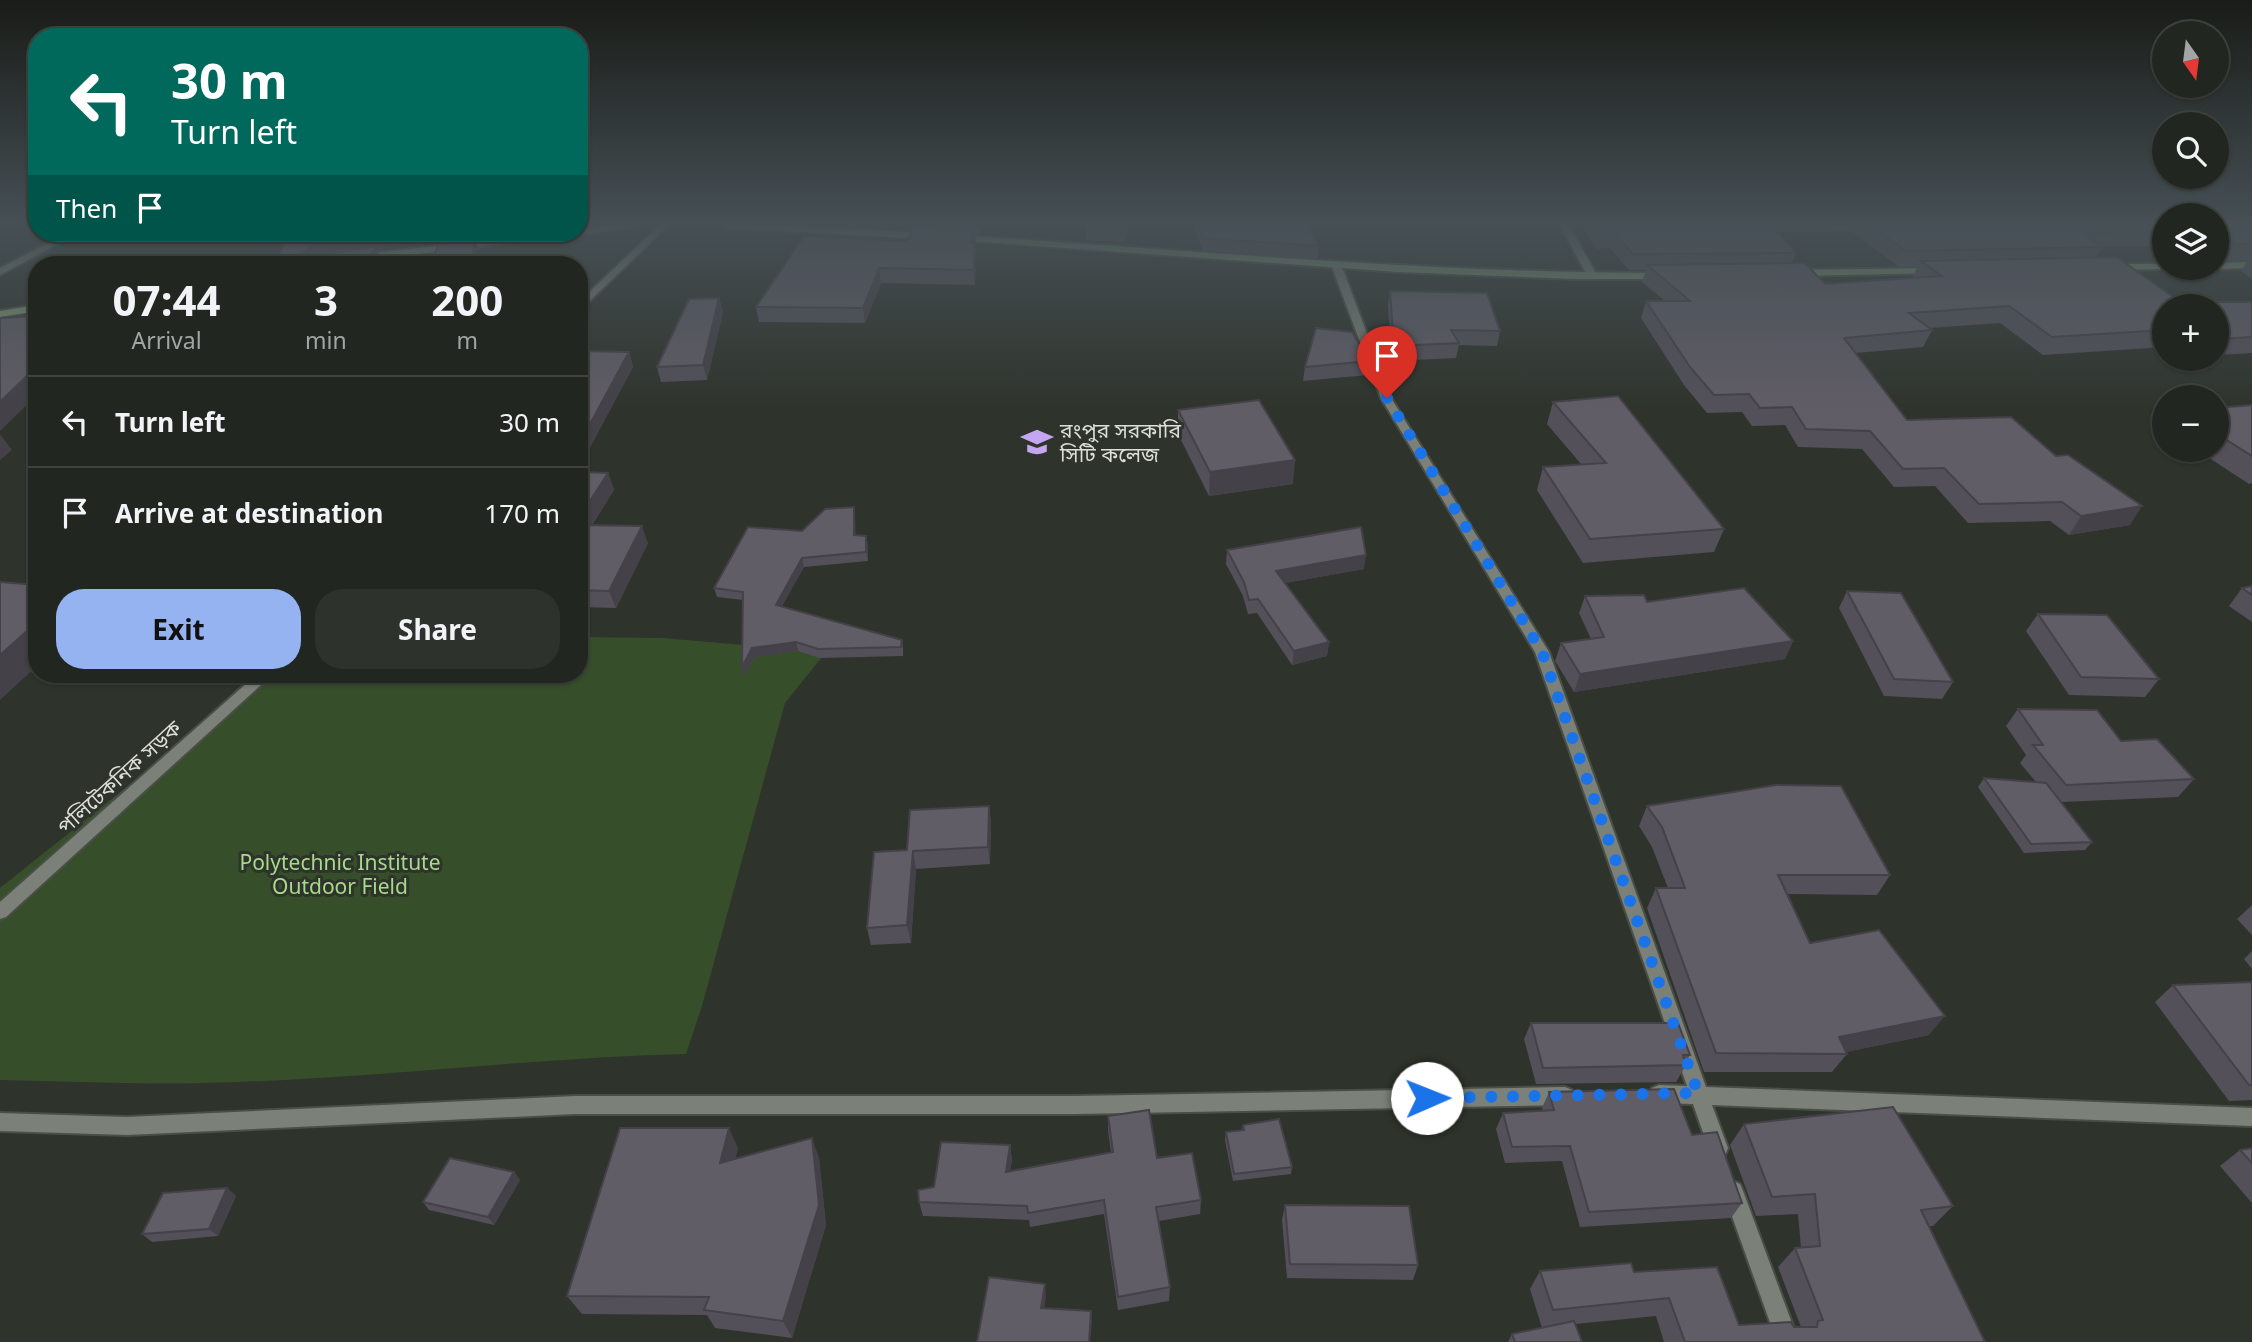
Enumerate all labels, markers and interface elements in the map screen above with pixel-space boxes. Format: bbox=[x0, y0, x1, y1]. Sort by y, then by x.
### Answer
north arrow bbox=[2152, 21, 2230, 98]
map controls bbox=[2152, 21, 2229, 462]
text: 30 m bbox=[171, 47, 288, 113]
icon: left bbox=[56, 56, 147, 147]
text: Turn left bbox=[171, 110, 297, 153]
button: search bbox=[2152, 112, 2229, 189]
icon: arrive bbox=[131, 189, 169, 227]
text: Then bbox=[56, 190, 117, 226]
button: layers bbox=[2152, 203, 2229, 280]
text: 07:44 bbox=[113, 271, 220, 328]
text: 3 bbox=[314, 271, 338, 328]
text: 200 bbox=[431, 271, 503, 328]
button: + bbox=[2152, 294, 2229, 371]
text: Arrival bbox=[131, 324, 202, 356]
text: min bbox=[305, 324, 347, 356]
text: m bbox=[457, 324, 478, 356]
pin bbox=[1357, 326, 1417, 398]
icon: arrive bbox=[1368, 337, 1406, 375]
button: − bbox=[2152, 385, 2229, 462]
icon: left bbox=[56, 403, 94, 441]
text: Turn left bbox=[115, 404, 226, 440]
text: 30 m bbox=[499, 404, 560, 440]
place label: রংপুর সরকারি সিটি কলেজ bbox=[1059, 416, 1181, 468]
school or university icon: রংপুর সরকারি সিটি কলেজ bbox=[1020, 425, 1054, 459]
icon: arrive bbox=[56, 494, 94, 532]
text: Arrive at destination bbox=[115, 495, 384, 531]
text: 170 m bbox=[484, 495, 560, 531]
button: Exit bbox=[56, 589, 301, 669]
button: Share bbox=[315, 589, 560, 669]
street label: পলিটেকনিক সড়ক bbox=[51, 713, 188, 840]
park label: Polytechnic Institute Outdoor Field bbox=[239, 848, 441, 900]
position arrow bbox=[1390, 1061, 1464, 1135]

